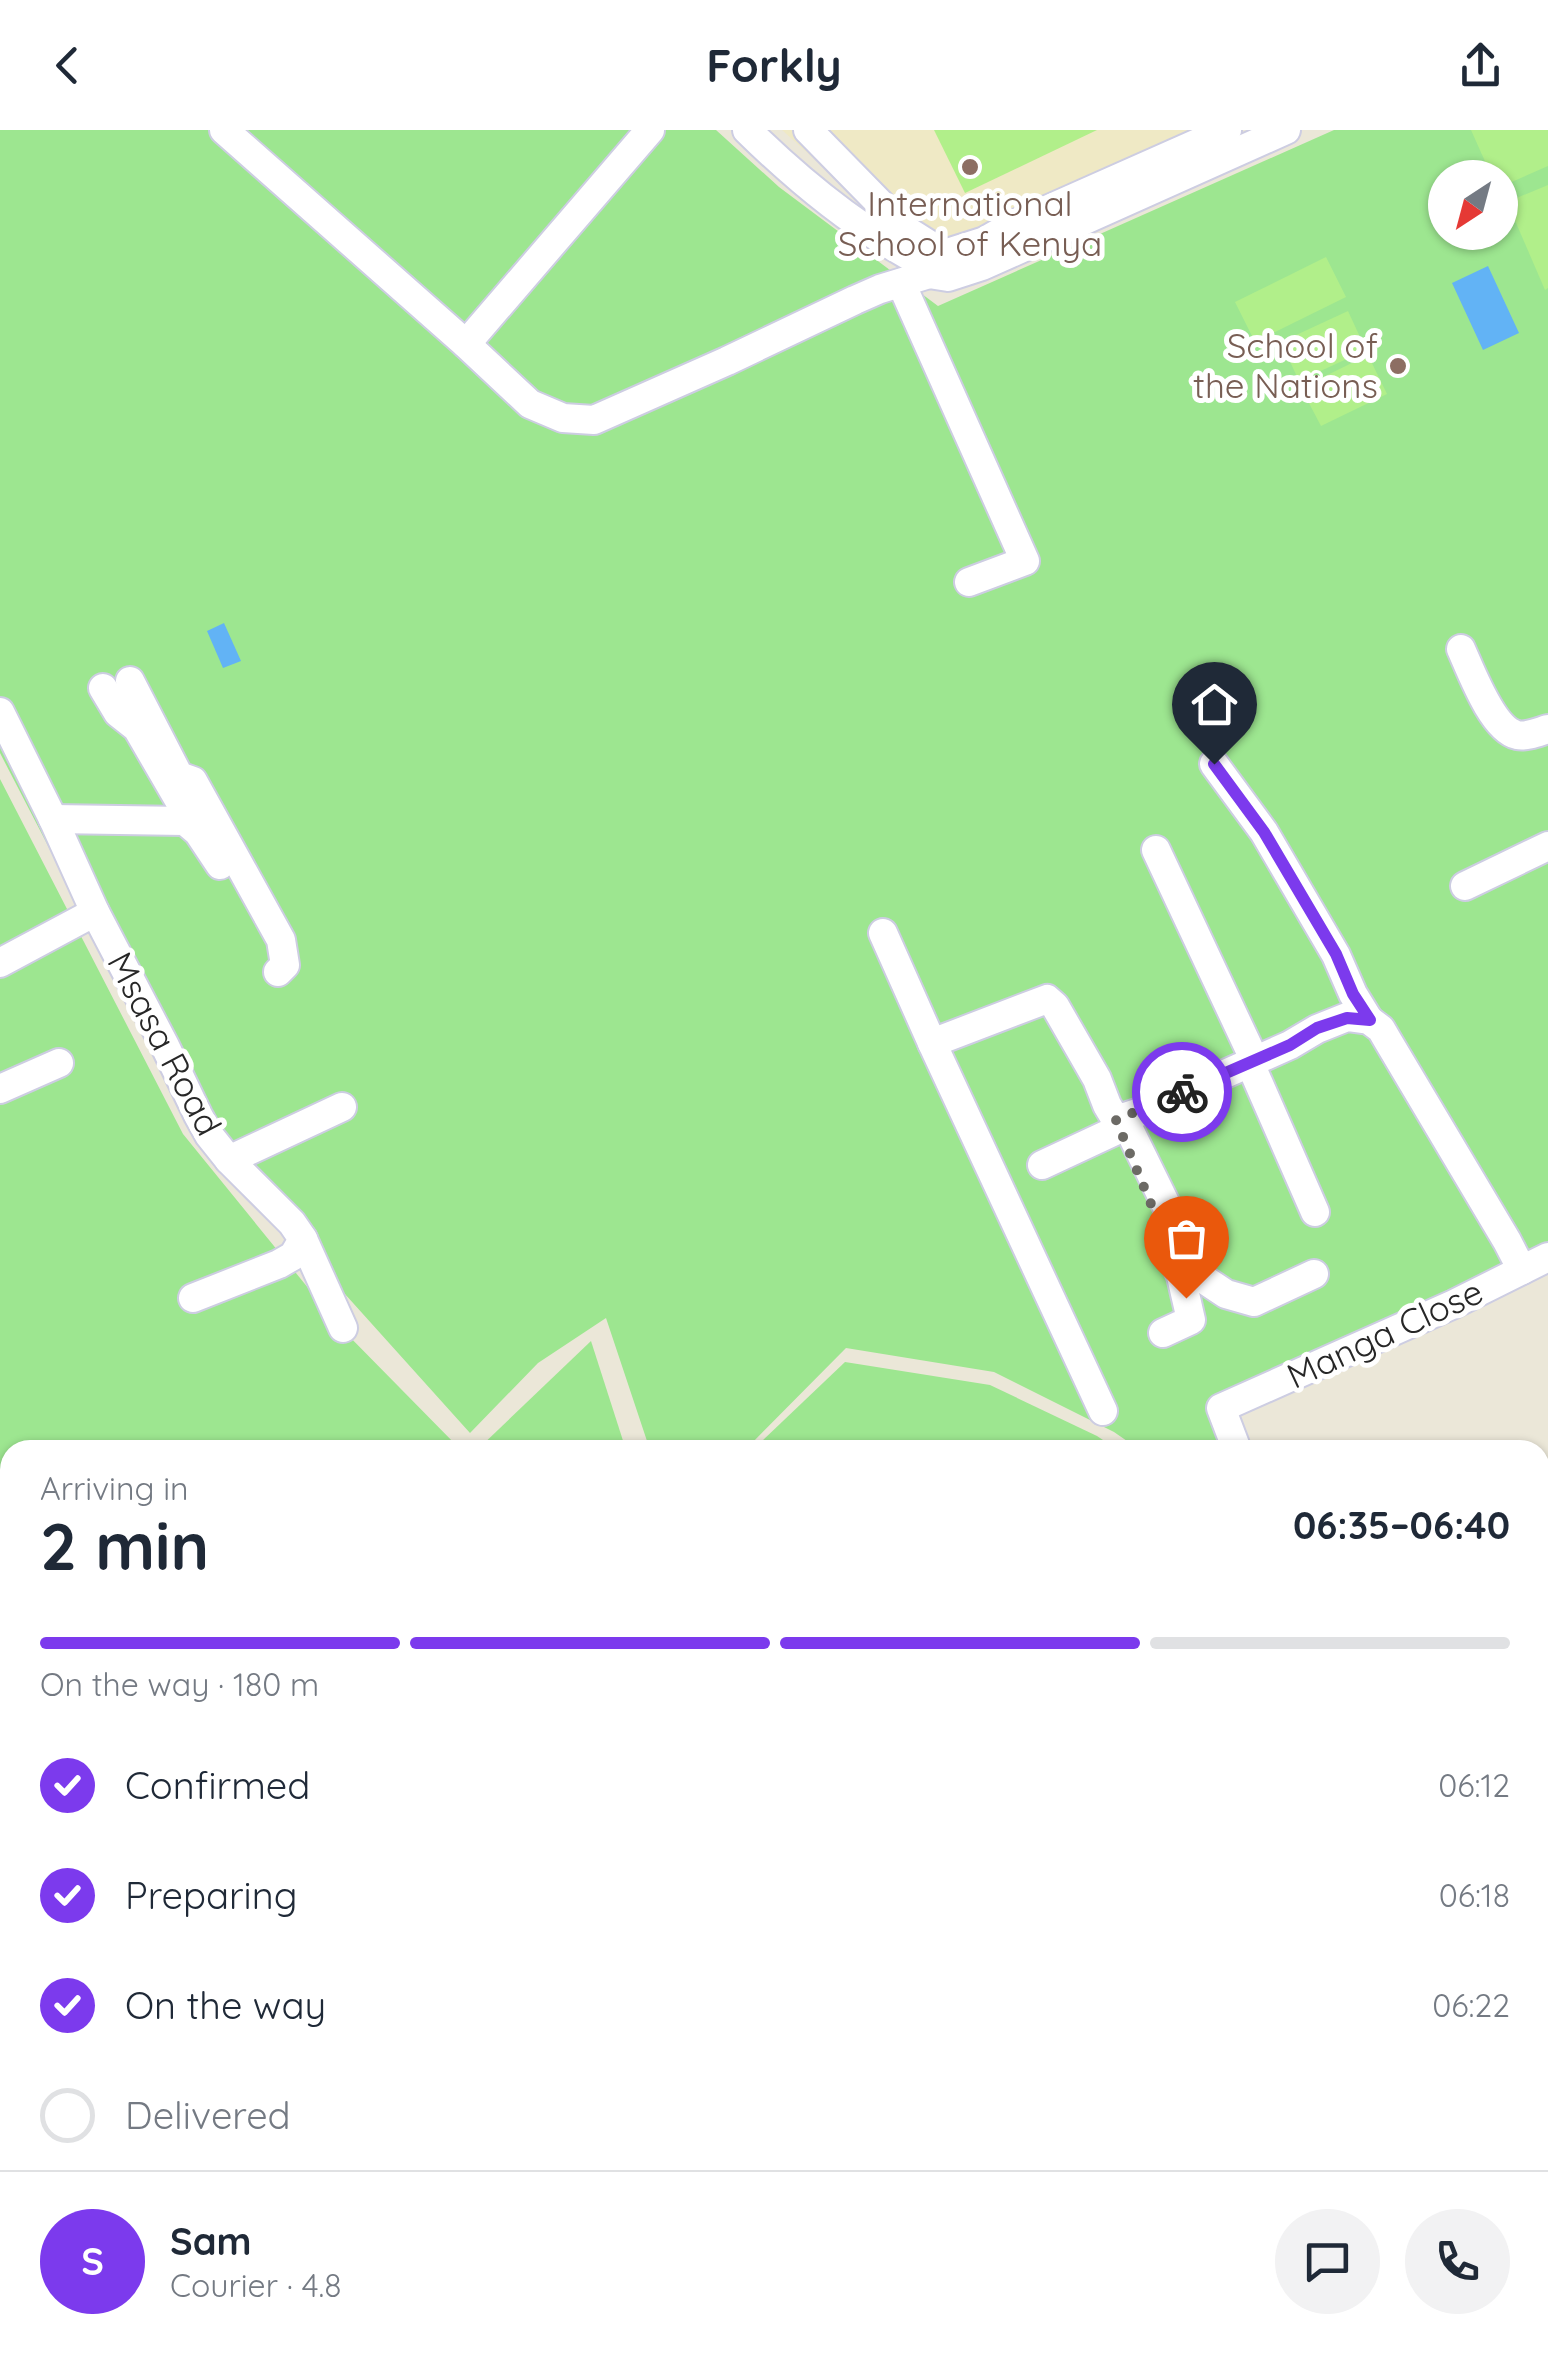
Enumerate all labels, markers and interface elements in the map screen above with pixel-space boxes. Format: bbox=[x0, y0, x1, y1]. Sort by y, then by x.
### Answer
text: Forkly bbox=[706, 37, 842, 93]
icon: back bbox=[40, 38, 95, 93]
icon: share bbox=[1453, 38, 1508, 93]
marker: International School of Kenya bbox=[959, 156, 981, 178]
north arrow bbox=[1428, 160, 1518, 250]
map controls bbox=[1428, 160, 1518, 250]
place label: International School of Kenya bbox=[838, 181, 1102, 265]
place label: School of the Nations bbox=[1193, 323, 1378, 407]
marker: School of the Nations bbox=[1387, 355, 1409, 377]
pin bbox=[1172, 662, 1257, 765]
icon: home bbox=[1187, 677, 1242, 732]
street label: Msasa Road bbox=[98, 944, 232, 1143]
courier bbox=[1132, 1042, 1232, 1142]
icon: bike bbox=[1155, 1065, 1210, 1120]
pin bbox=[1144, 1196, 1229, 1299]
icon: bag bbox=[1159, 1211, 1214, 1266]
street label: Manga Close bbox=[1280, 1269, 1489, 1398]
text: Arriving in bbox=[40, 1468, 189, 1508]
text: 06:35–06:40 bbox=[1293, 1501, 1510, 1549]
text: 2 min bbox=[40, 1505, 209, 1586]
text: On the way · 180 m bbox=[40, 1664, 319, 1704]
icon: check bbox=[40, 1758, 95, 1813]
text: Confirmed bbox=[125, 1761, 310, 1809]
text: 06:12 bbox=[1438, 1765, 1510, 1805]
icon: check bbox=[40, 1868, 95, 1923]
text: Preparing bbox=[125, 1871, 297, 1919]
text: 06:18 bbox=[1439, 1875, 1510, 1915]
icon: check bbox=[40, 1978, 95, 2033]
text: On the way bbox=[125, 1981, 326, 2029]
text: 06:22 bbox=[1432, 1985, 1510, 2025]
text: Delivered bbox=[125, 2091, 291, 2139]
button: chat bbox=[1275, 2209, 1380, 2314]
button: phone bbox=[1405, 2209, 1510, 2314]
text: Sam bbox=[170, 2217, 252, 2265]
text: S bbox=[81, 2237, 104, 2285]
text: Courier · 4.8 bbox=[170, 2265, 342, 2305]

